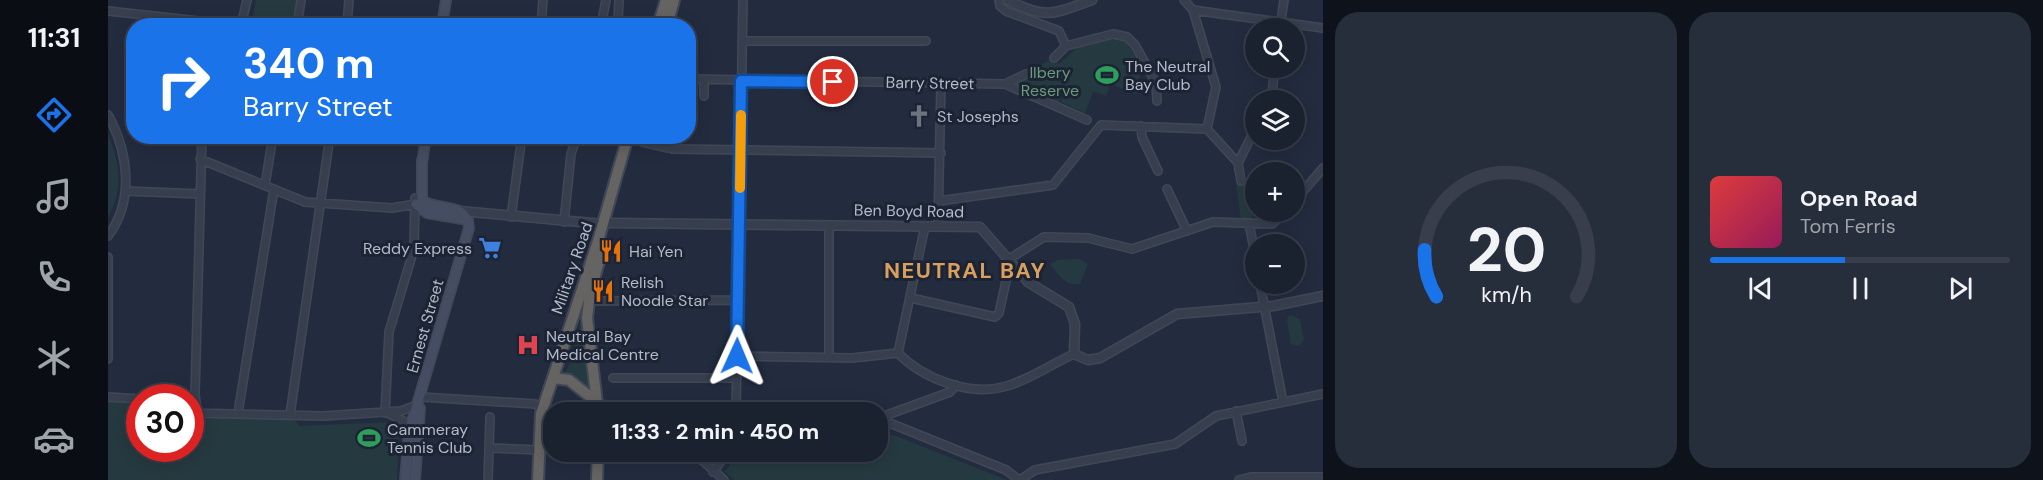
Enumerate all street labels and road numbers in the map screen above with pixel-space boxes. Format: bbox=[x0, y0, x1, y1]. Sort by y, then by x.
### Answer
street label: Barry Street bbox=[885, 72, 975, 94]
street label: Ben Boyd Road bbox=[854, 200, 964, 222]
street label: Military Road bbox=[546, 219, 598, 317]
street label: Ernest Street bbox=[402, 277, 448, 375]

